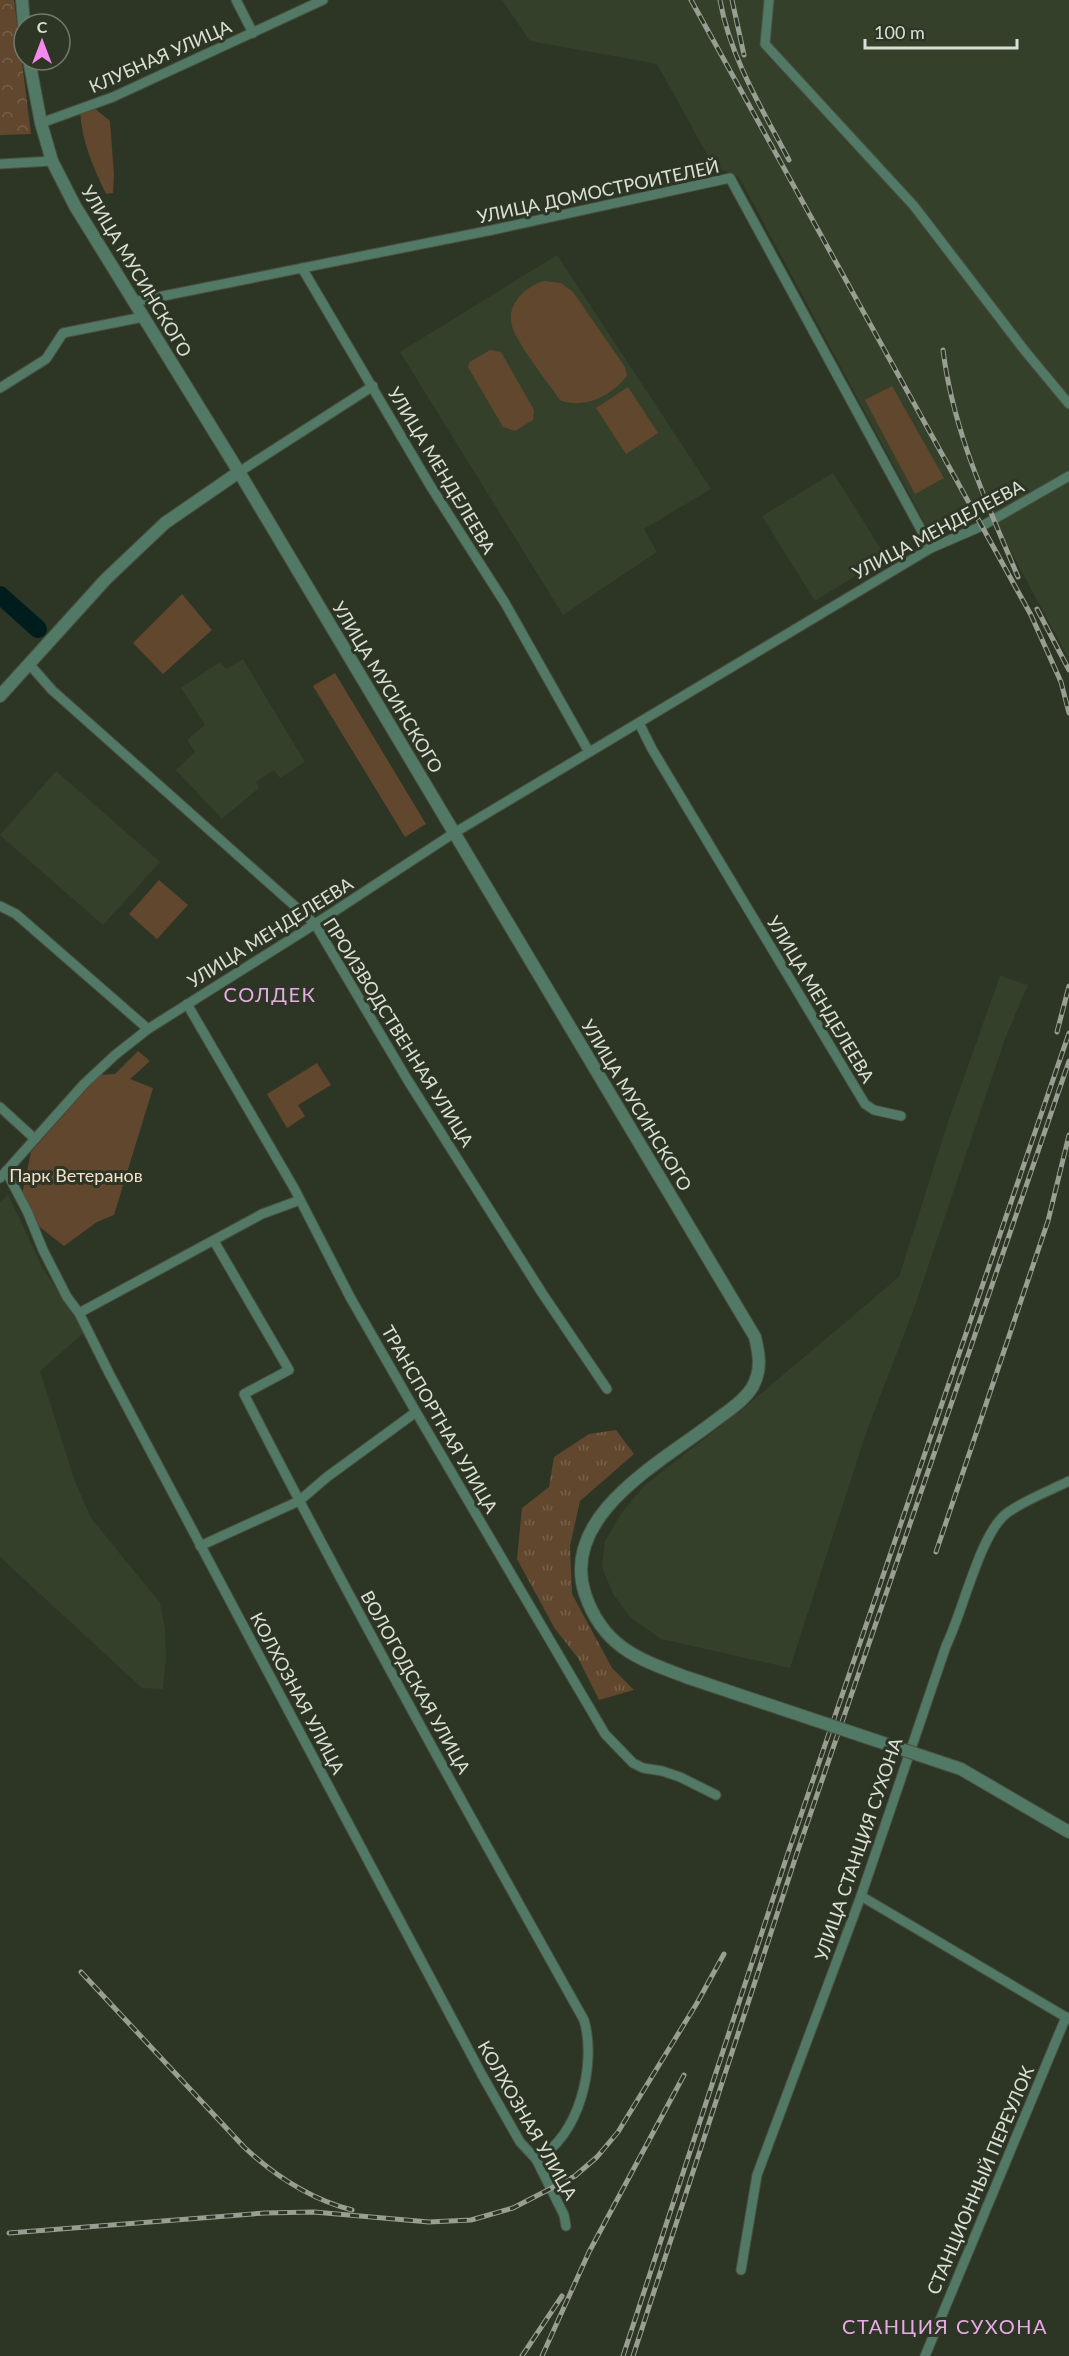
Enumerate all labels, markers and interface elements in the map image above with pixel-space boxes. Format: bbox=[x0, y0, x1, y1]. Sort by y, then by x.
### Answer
north arrow bbox=[12, 12, 72, 72]
scale bar bbox=[865, 12, 1016, 50]
street label: КЛУБНАЯ УЛИЦА bbox=[85, 14, 235, 97]
text: С bbox=[37, 17, 48, 36]
text: 100 m bbox=[874, 21, 925, 43]
street label: УЛИЦА ДОМОСТРОИТЕЛЕЙ bbox=[475, 155, 721, 227]
street label: УЛИЦА МУСИНСКОГО bbox=[77, 181, 197, 361]
street label: УЛИЦА МЕНДЕЛЕЕВА bbox=[383, 383, 501, 558]
street label: УЛИЦА МЕНДЕЛЕЕВА bbox=[849, 474, 1028, 583]
street label: УЛИЦА МУСИНСКОГО bbox=[328, 597, 448, 777]
street label: УЛИЦА МЕНДЕЛЕЕВА bbox=[183, 872, 357, 992]
street label: УЛИЦА МЕНДЕЛЕЕВА bbox=[762, 912, 880, 1087]
street label: ПРОИЗВОДСТВЕННАЯ УЛИЦА bbox=[319, 913, 479, 1151]
district label: СОЛДЕК bbox=[224, 982, 316, 1006]
street label: УЛИЦА МУСИНСКОГО bbox=[577, 1015, 697, 1195]
park label: Парк Ветеранов bbox=[9, 1164, 143, 1186]
street label: ТРАНСПОРТНАЯ УЛИЦА bbox=[377, 1321, 503, 1518]
street label: ВОЛОГОДСКАЯ УЛИЦА bbox=[356, 1587, 476, 1778]
street label: КОЛХОЗНАЯ УЛИЦА bbox=[246, 1608, 350, 1778]
street label: УЛИЦА СТАНЦИЯ СУХОНА bbox=[809, 1734, 907, 1963]
street label: КОЛХОЗНАЯ УЛИЦА bbox=[473, 2037, 583, 2204]
street label: СТАНЦИОННЫЙ ПЕРЕУЛОК bbox=[922, 2062, 1038, 2298]
district label: СТАНЦИЯ СУХОНА bbox=[842, 2314, 1048, 2338]

